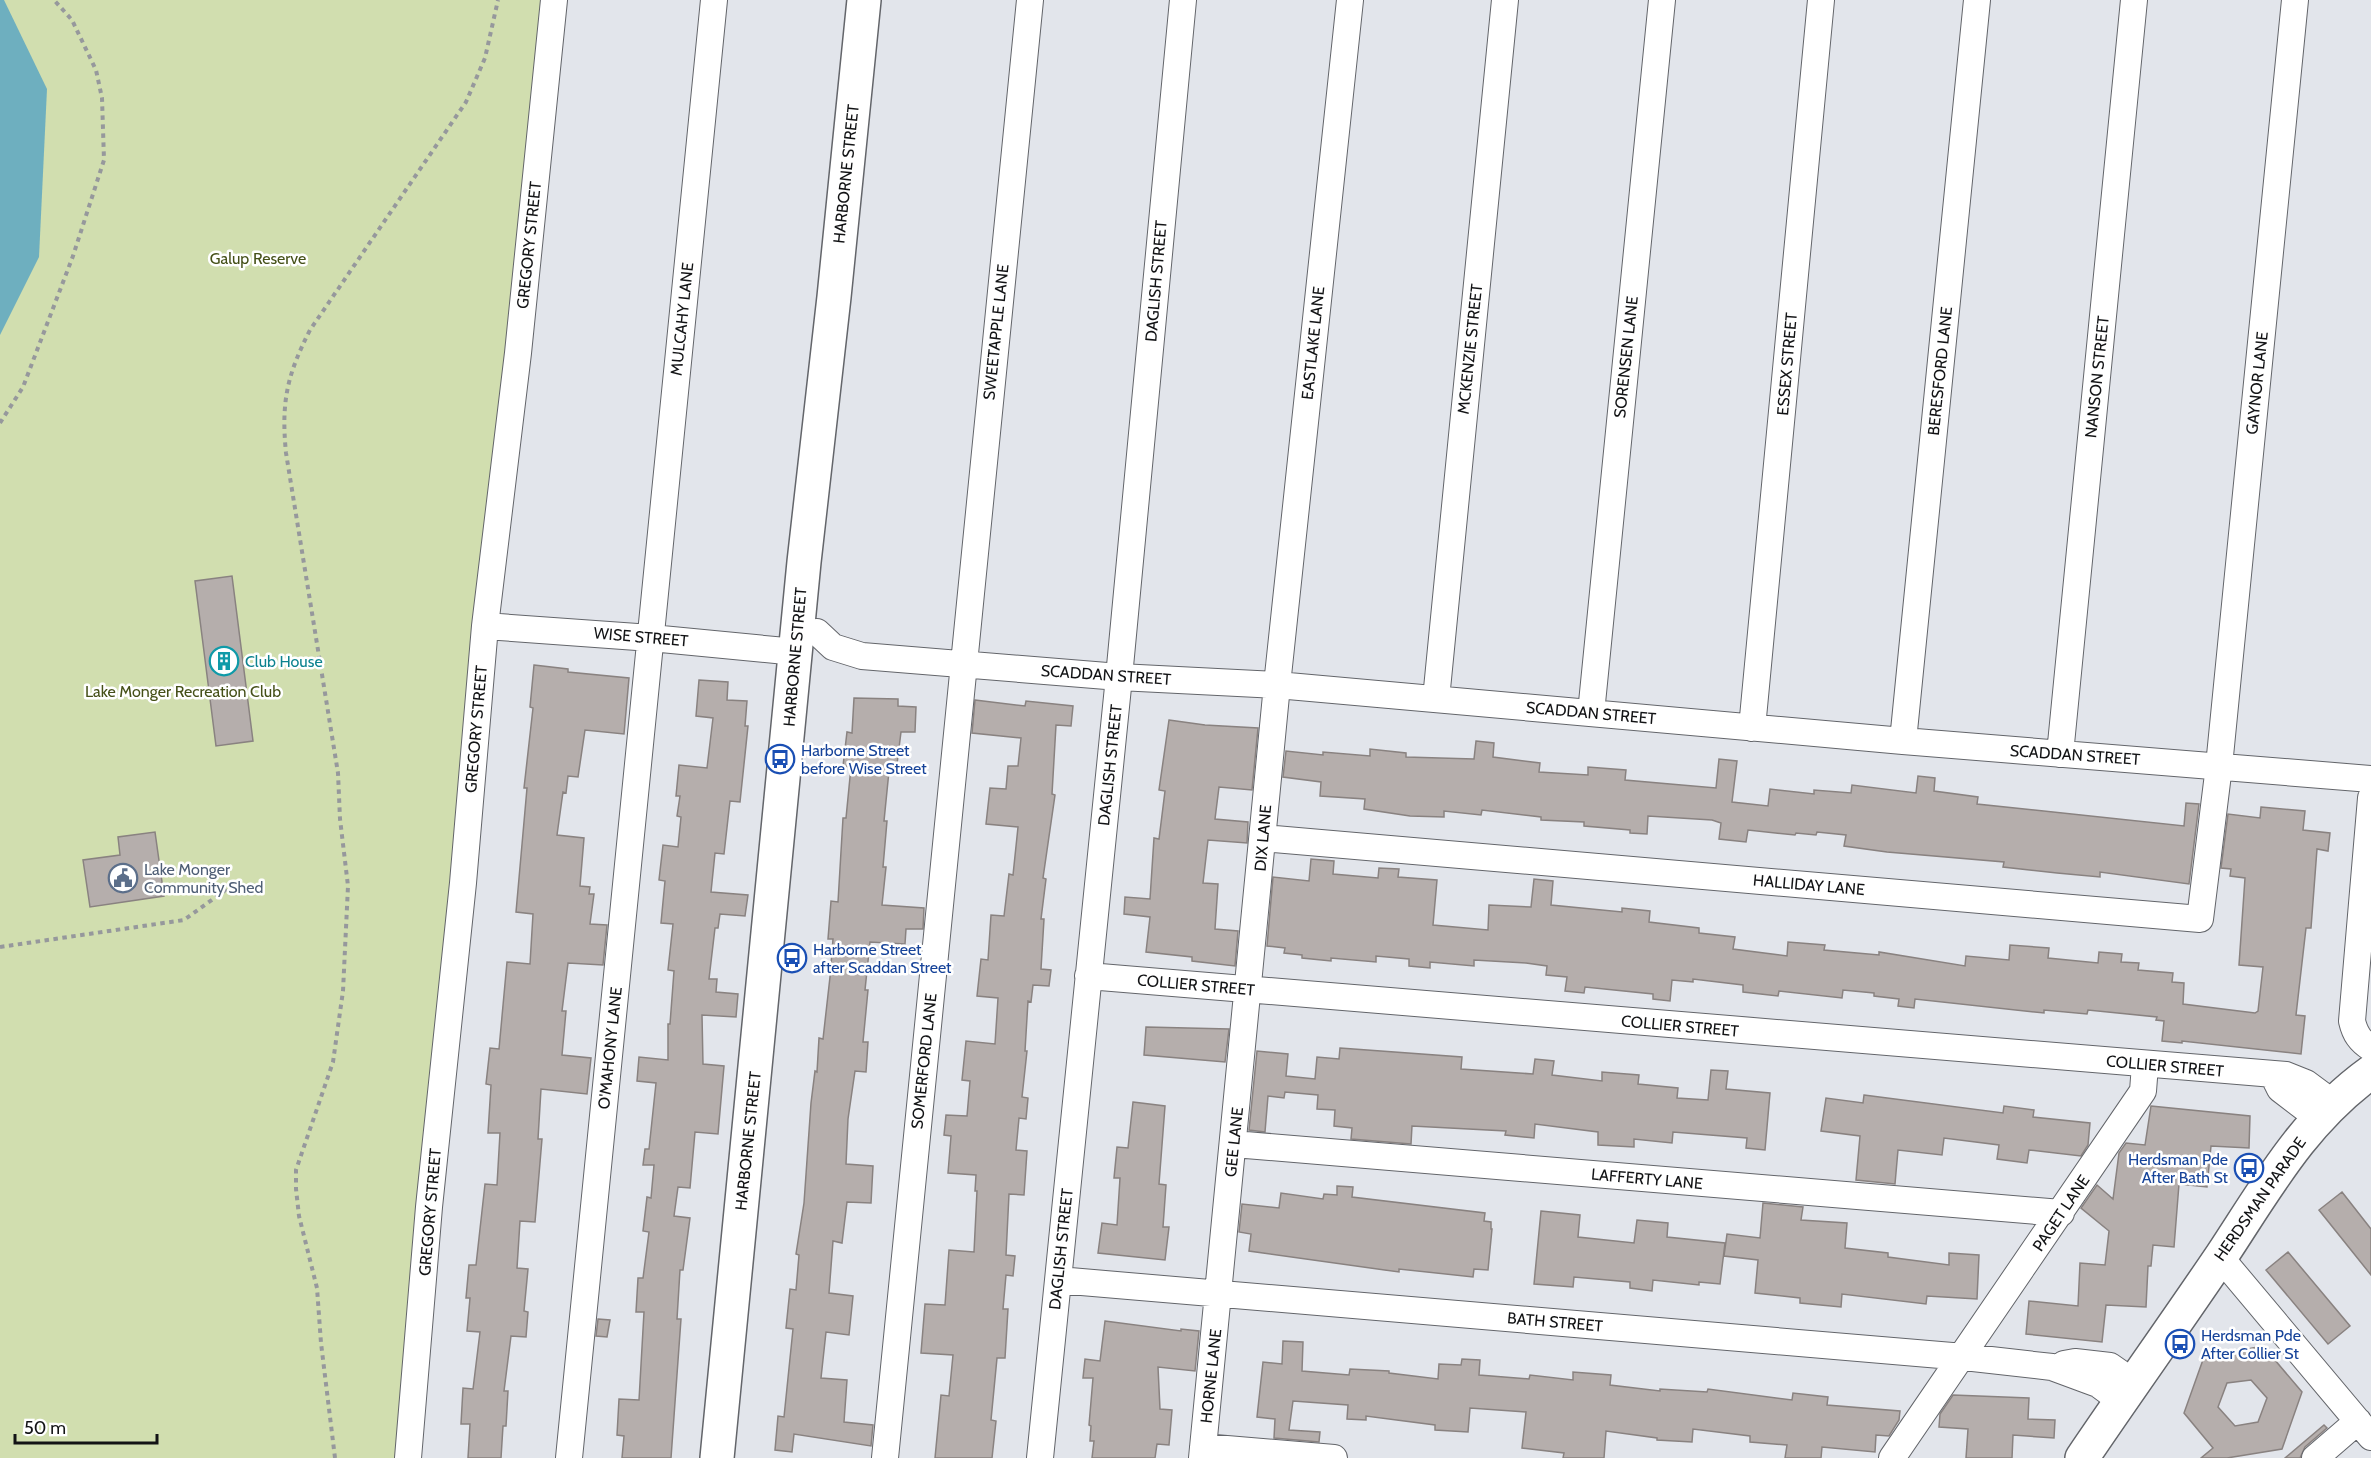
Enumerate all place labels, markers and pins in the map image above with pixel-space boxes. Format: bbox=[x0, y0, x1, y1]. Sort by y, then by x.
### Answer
building icon: Club House bbox=[208, 645, 240, 677]
place label: Club House bbox=[245, 652, 323, 671]
place label: Harborne Street before Wise Street bbox=[801, 741, 927, 778]
bus stop icon: Harborne Street before Wise Street bbox=[764, 743, 796, 775]
place label: Lake Monger Community Shed bbox=[144, 860, 263, 897]
public building icon: Lake Monger Community Shed bbox=[107, 862, 139, 894]
place label: Harborne Street after Scaddan Street bbox=[813, 940, 952, 977]
bus stop icon: Harborne Street after Scaddan Street bbox=[776, 942, 808, 974]
place label: Herdsman Pde After Bath St bbox=[2128, 1150, 2229, 1187]
bus stop icon: Herdsman Pde After Bath St bbox=[2233, 1152, 2265, 1184]
place label: Herdsman Pde After Collier St bbox=[2201, 1326, 2301, 1363]
bus stop icon: Herdsman Pde After Collier St bbox=[2164, 1328, 2196, 1360]

